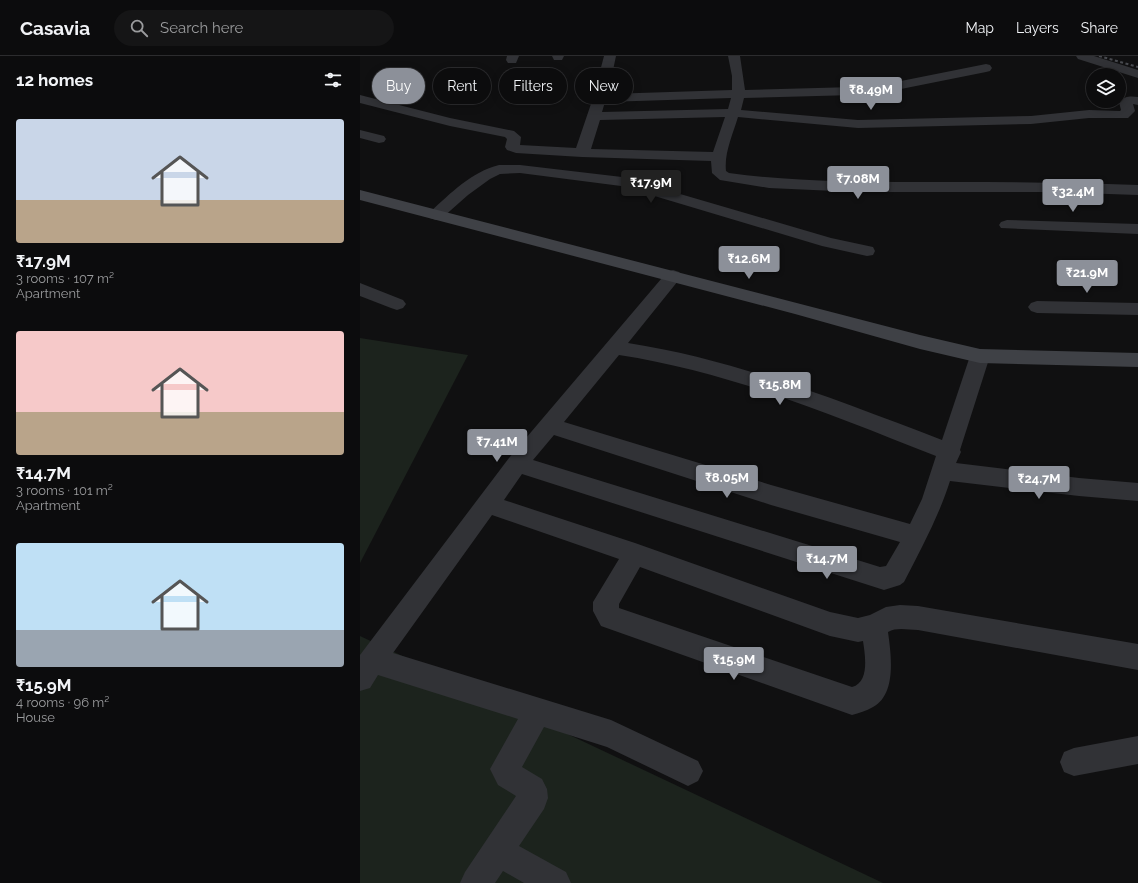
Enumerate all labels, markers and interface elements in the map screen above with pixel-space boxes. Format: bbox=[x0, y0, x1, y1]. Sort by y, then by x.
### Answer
search box bbox=[114, 10, 394, 46]
text: Casavia bbox=[20, 17, 90, 39]
icon: search bbox=[128, 17, 150, 39]
text: Search here bbox=[160, 19, 243, 37]
text: Map bbox=[966, 20, 994, 36]
text: Layers bbox=[1016, 20, 1059, 36]
text: Share bbox=[1081, 20, 1118, 36]
chip: Buy bbox=[372, 68, 425, 104]
chip: Rent bbox=[433, 68, 491, 104]
chip: Filters bbox=[499, 68, 567, 104]
chip: New bbox=[575, 68, 633, 104]
map controls bbox=[1086, 68, 1126, 108]
button: layers bbox=[1086, 68, 1126, 108]
icon: filters bbox=[322, 69, 344, 91]
text: 12 homes bbox=[16, 70, 93, 90]
pin: ₹8.49M bbox=[838, 77, 904, 111]
text: ₹8.49M bbox=[849, 82, 893, 97]
icon: home bbox=[144, 145, 216, 217]
pin: ₹7.08M bbox=[825, 166, 891, 200]
pin: ₹17.9M bbox=[618, 170, 684, 204]
text: ₹7.08M bbox=[836, 171, 880, 186]
text: ₹17.9M bbox=[630, 175, 672, 190]
pin: ₹32.4M bbox=[1040, 179, 1106, 213]
text: ₹32.4M bbox=[1051, 184, 1095, 199]
pin: ₹12.6M bbox=[716, 246, 782, 280]
text: ₹17.9M bbox=[16, 251, 71, 271]
text: ₹12.6M bbox=[728, 251, 770, 266]
pin: ₹21.9M bbox=[1054, 260, 1120, 294]
text: ₹21.9M bbox=[1066, 265, 1108, 280]
text: 3 rooms · 107 m² bbox=[16, 271, 114, 286]
text: Apartment bbox=[16, 286, 80, 301]
icon: home bbox=[144, 357, 216, 429]
pin: ₹15.8M bbox=[747, 372, 813, 406]
text: ₹15.8M bbox=[759, 377, 801, 392]
pin: ₹7.41M bbox=[464, 429, 530, 463]
text: ₹7.41M bbox=[476, 434, 518, 449]
text: ₹14.7M bbox=[16, 463, 71, 483]
pin: ₹8.05M bbox=[694, 465, 760, 499]
pin: ₹24.7M bbox=[1006, 466, 1072, 500]
text: ₹8.05M bbox=[705, 470, 749, 485]
text: ₹24.7M bbox=[1018, 471, 1060, 486]
text: 3 rooms · 101 m² bbox=[16, 483, 113, 498]
text: Apartment bbox=[16, 498, 80, 513]
pin: ₹14.7M bbox=[794, 546, 860, 580]
text: ₹14.7M bbox=[806, 551, 848, 566]
icon: home bbox=[144, 569, 216, 641]
pin: ₹15.9M bbox=[701, 647, 767, 681]
text: ₹15.9M bbox=[713, 652, 755, 667]
text: ₹15.9M bbox=[16, 675, 71, 695]
text: 4 rooms · 96 m² bbox=[16, 695, 109, 710]
text: House bbox=[16, 710, 55, 725]

